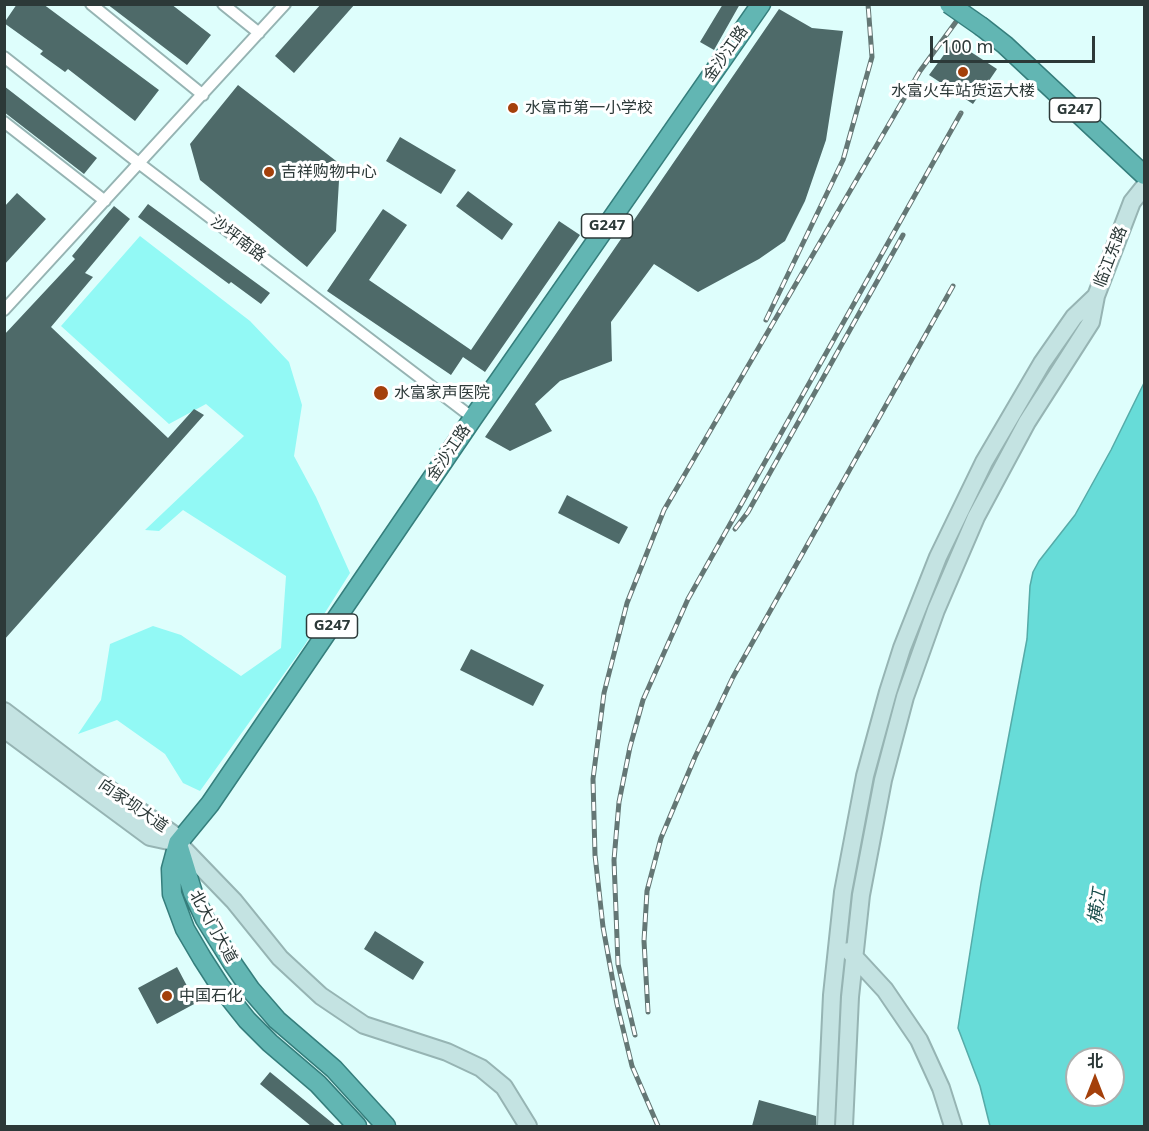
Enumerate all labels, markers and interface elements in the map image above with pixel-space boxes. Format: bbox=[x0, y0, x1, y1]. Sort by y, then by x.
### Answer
street label: 金沙江路 bbox=[700, 22, 752, 86]
scale bar bbox=[933, 24, 1098, 62]
text: 100 m bbox=[941, 34, 993, 58]
marker: 水富火车站货运大楼 bbox=[956, 65, 970, 79]
place label: 水富火车站货运大楼 bbox=[891, 81, 1035, 101]
place label: 水富市第一小学校 bbox=[525, 98, 653, 118]
road number: G247 bbox=[1050, 98, 1100, 122]
marker: 水富市第一小学校 bbox=[506, 101, 520, 115]
place label: 吉祥购物中心 bbox=[281, 162, 377, 182]
marker: 吉祥购物中心 bbox=[262, 165, 276, 179]
street label: 沙坪南路 bbox=[207, 212, 269, 266]
road number: G247 bbox=[582, 214, 632, 238]
street label: 临江东路 bbox=[1091, 224, 1131, 290]
place label: 水富家声医院 bbox=[394, 383, 490, 403]
marker: 水富家声医院 bbox=[372, 384, 390, 402]
street label: 金沙江路 bbox=[423, 421, 475, 485]
road number: G247 bbox=[306, 614, 358, 638]
street label: 向家坝大道 bbox=[95, 775, 171, 837]
street label: 北大门大道 bbox=[185, 887, 241, 967]
water label: 横江 bbox=[1085, 887, 1111, 925]
place label: 中国石化 bbox=[179, 986, 243, 1006]
marker: 中国石化 bbox=[160, 989, 174, 1003]
north arrow bbox=[1065, 1047, 1125, 1107]
text: 北 bbox=[1087, 1050, 1103, 1072]

